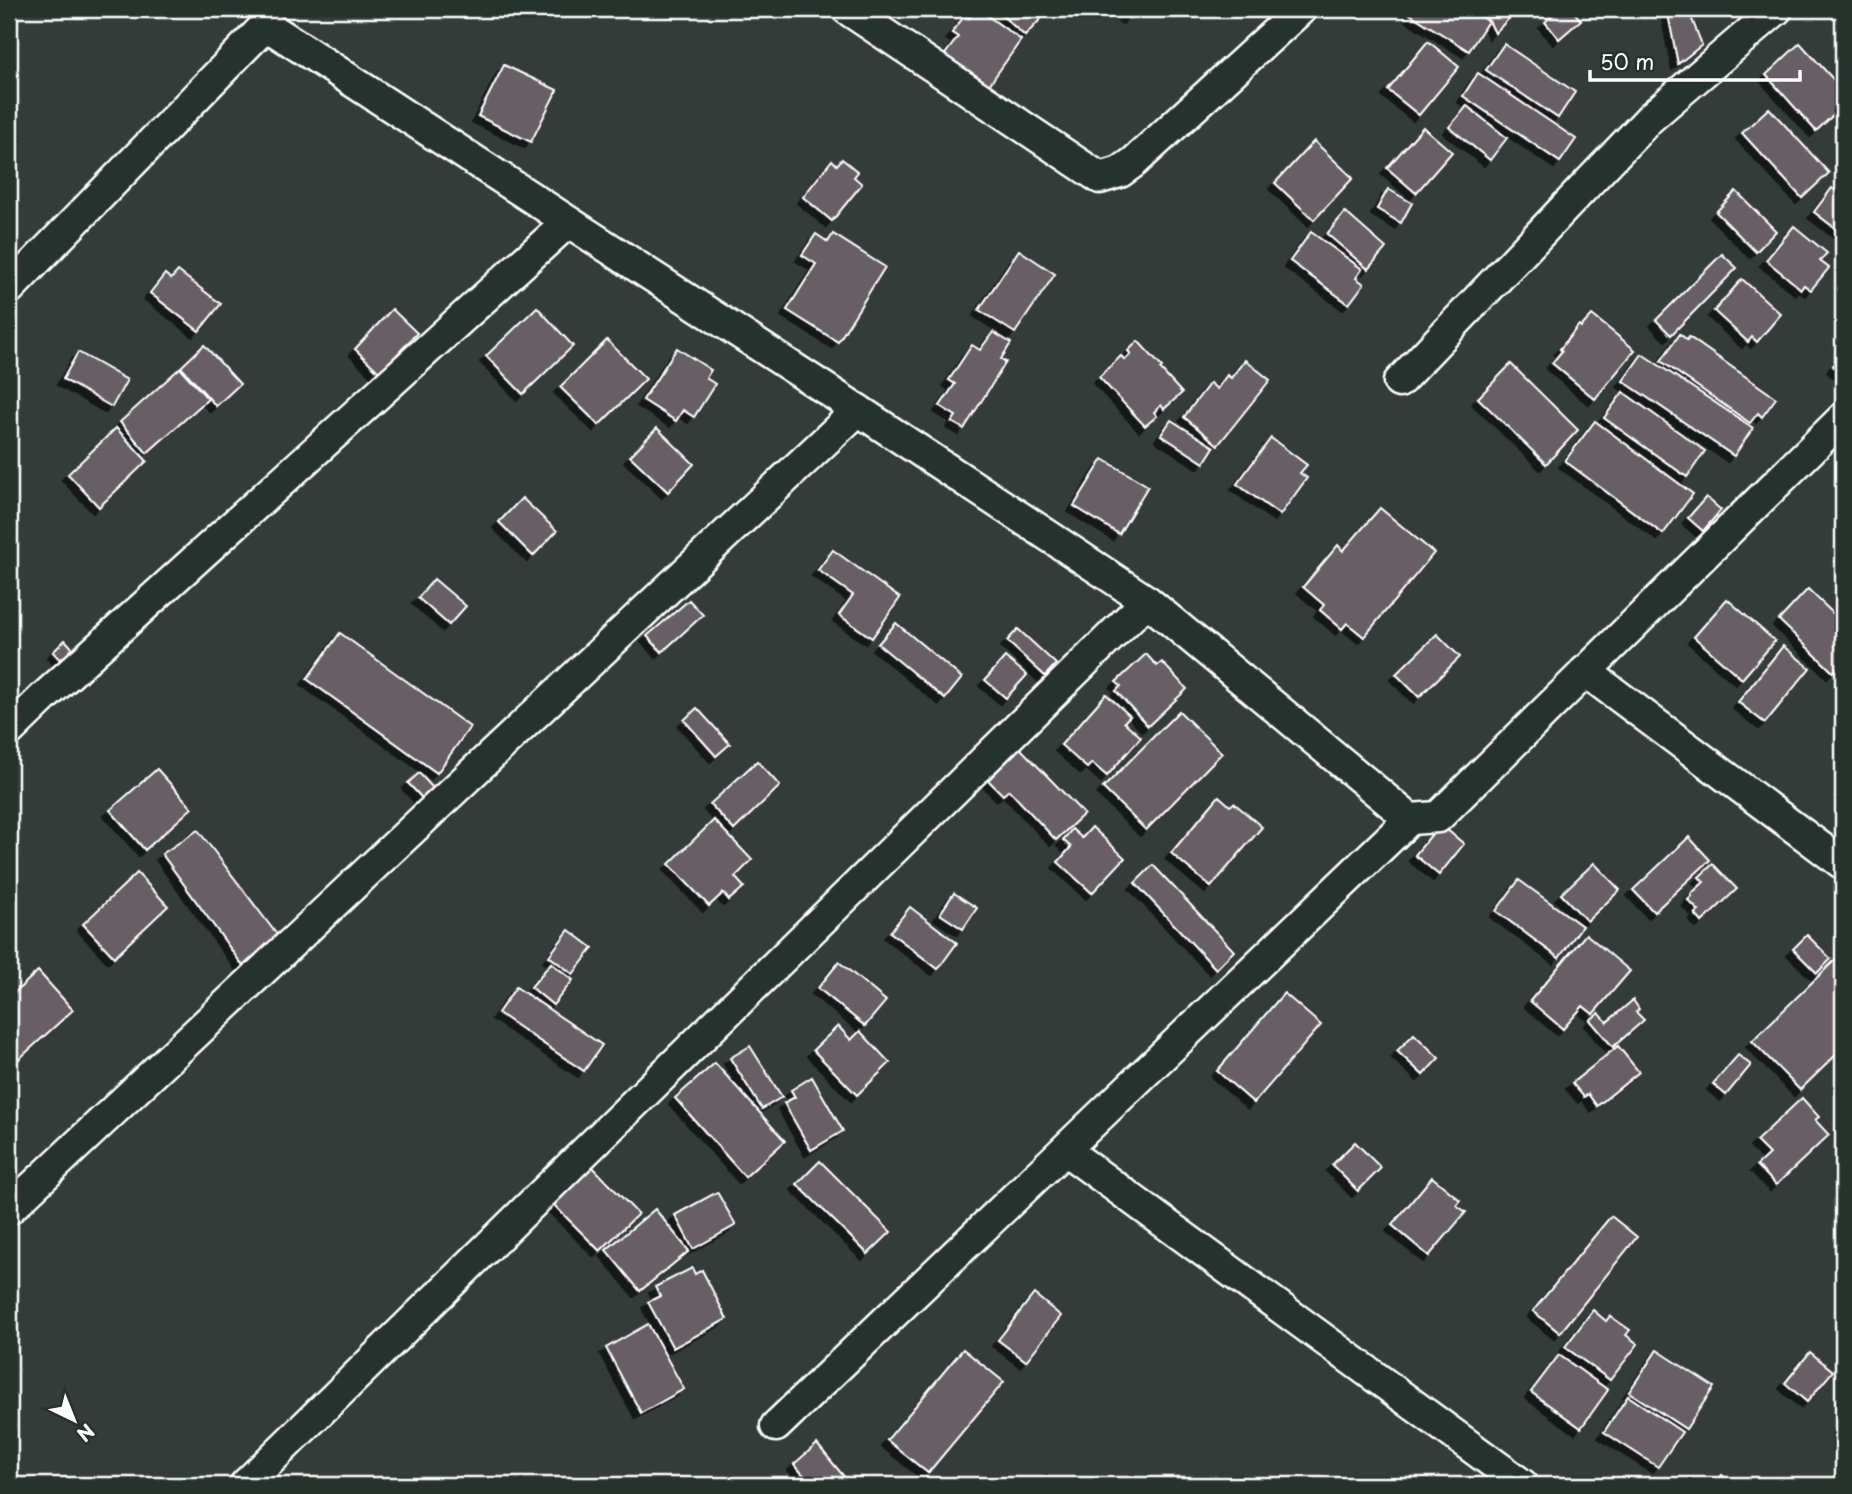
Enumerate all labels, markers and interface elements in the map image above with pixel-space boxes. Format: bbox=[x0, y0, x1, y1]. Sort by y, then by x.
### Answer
scale bar bbox=[1590, 38, 1800, 82]
text: 50 m bbox=[1600, 45, 1654, 77]
north arrow bbox=[38, 1386, 108, 1456]
text: N bbox=[71, 1418, 101, 1449]

